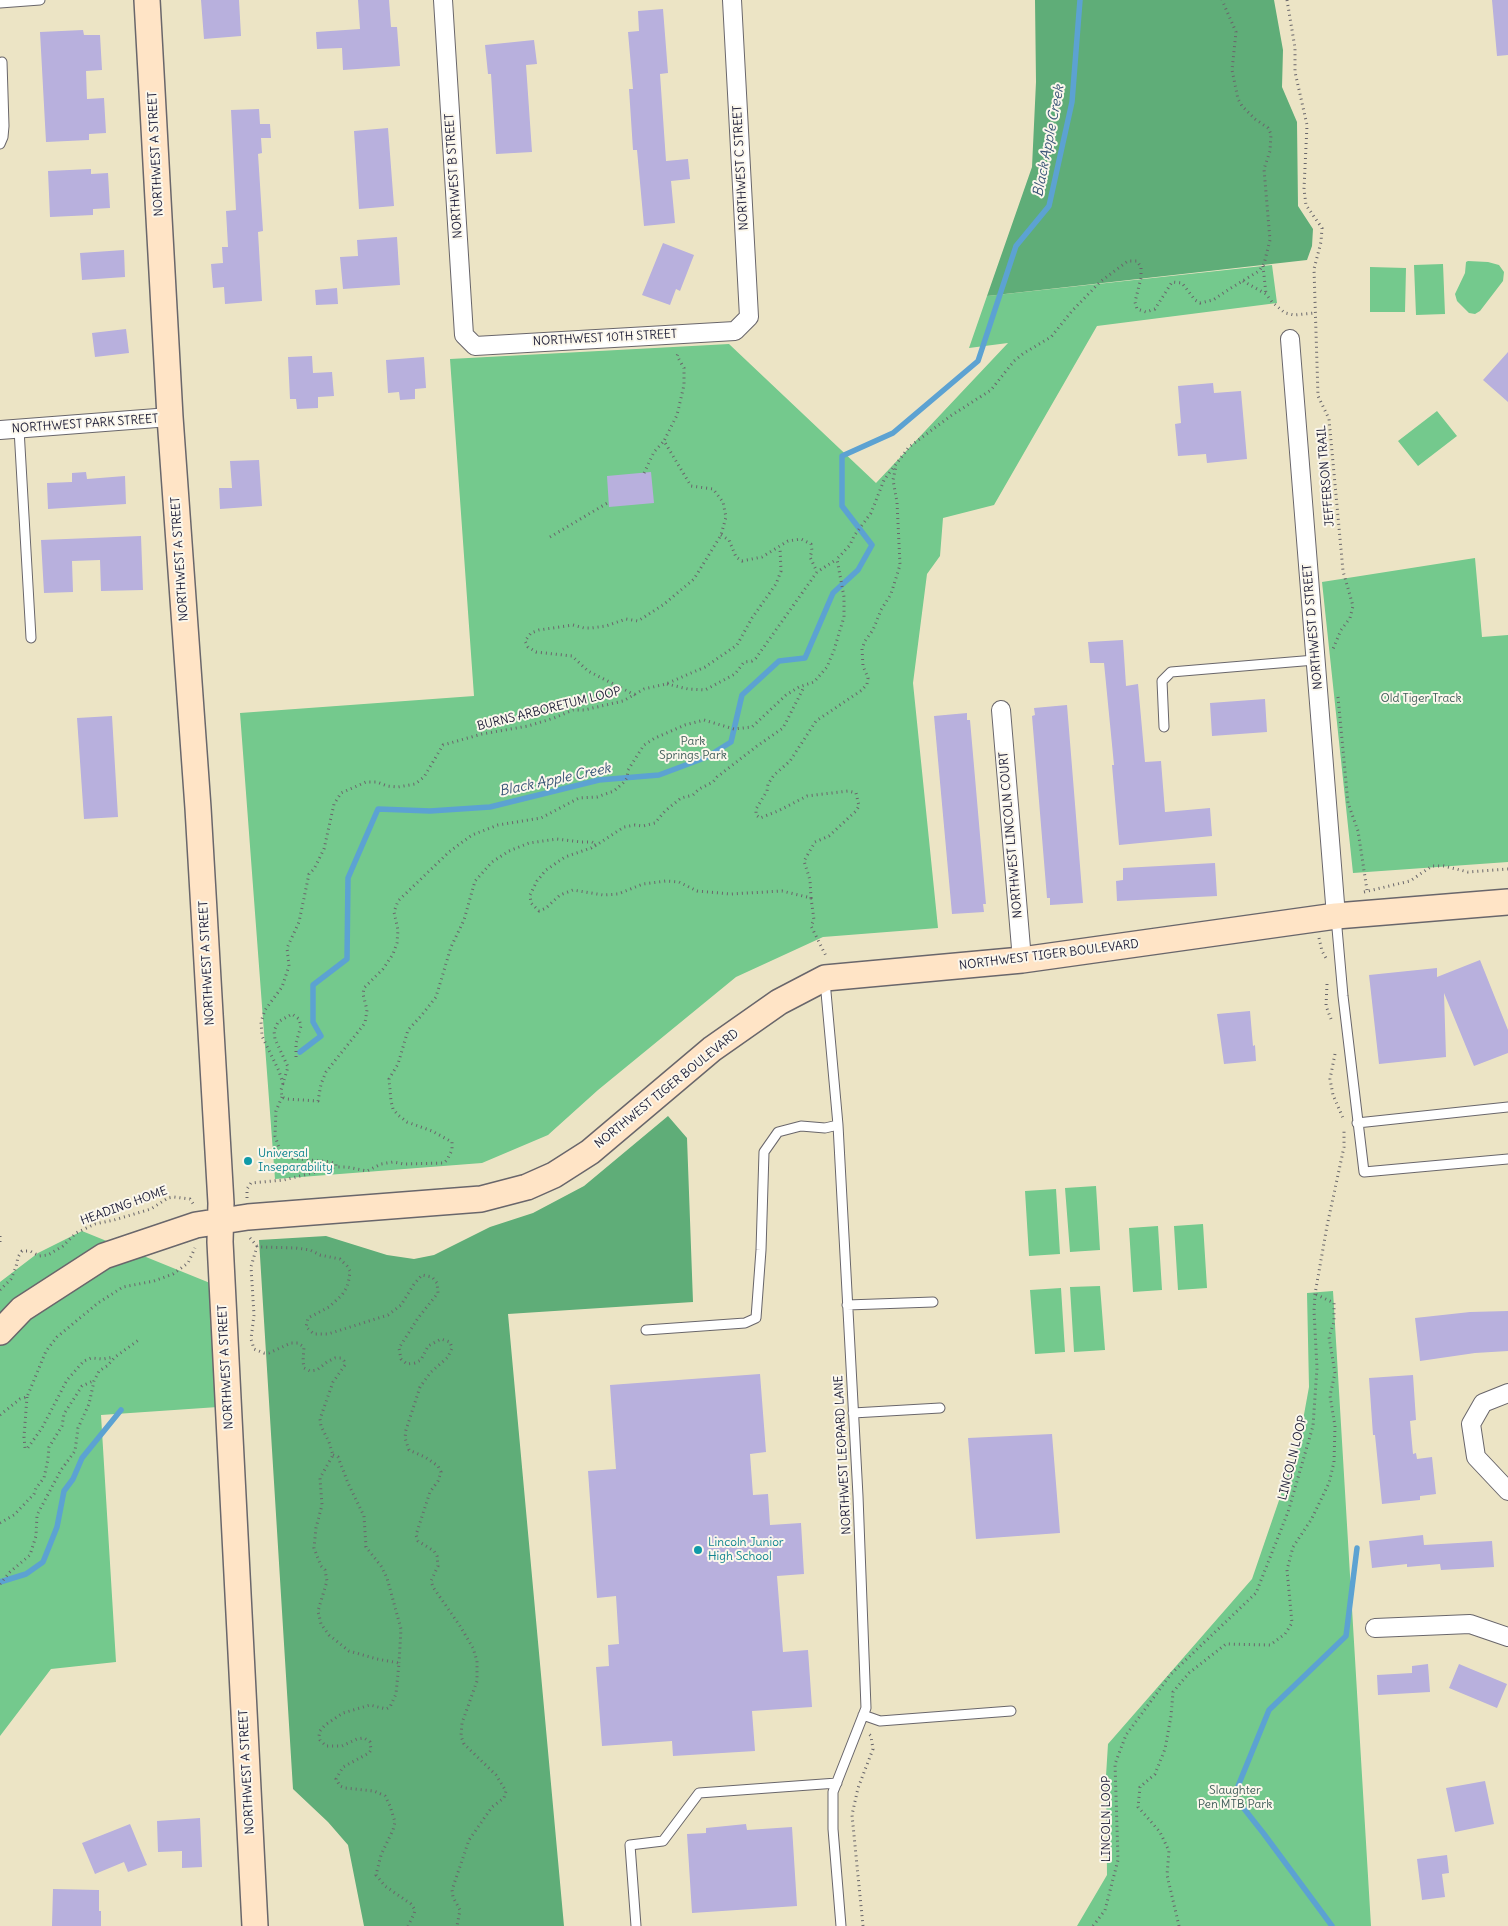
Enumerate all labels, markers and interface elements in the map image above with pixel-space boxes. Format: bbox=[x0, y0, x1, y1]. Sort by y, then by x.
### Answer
water label: Black Apple Creek bbox=[1030, 84, 1068, 198]
street label: NORTHWEST A STREET bbox=[146, 91, 166, 217]
street label: NORTHWEST C STREET bbox=[731, 105, 751, 231]
street label: NORTHWEST B STREET bbox=[442, 113, 466, 239]
street label: NORTHWEST 10TH STREET bbox=[532, 327, 678, 349]
street label: NORTHWEST PARK STREET bbox=[11, 412, 159, 436]
street label: JEFFERSON TRAIL bbox=[1314, 425, 1338, 527]
street label: NORTHWEST A STREET bbox=[168, 496, 192, 622]
street label: NORTHWEST D STREET bbox=[1300, 564, 1326, 690]
street label: BURNS ARBORETUM LOOP bbox=[476, 684, 622, 734]
park label: Old Tiger Track bbox=[1380, 692, 1462, 706]
park label: Park Springs Park bbox=[659, 735, 727, 763]
street label: NORTHWEST LINCOLN COURT bbox=[997, 751, 1025, 919]
water label: Black Apple Creek bbox=[498, 760, 612, 800]
street label: NORTHWEST A STREET bbox=[197, 900, 217, 1026]
street label: NORTHWEST TIGER BOULEVARD bbox=[958, 937, 1140, 973]
street label: NORTHWEST TIGER BOULEVARD bbox=[592, 1026, 742, 1152]
place label: Universal Inseparability bbox=[258, 1147, 333, 1175]
marker: Universal Inseparability bbox=[242, 1155, 254, 1167]
street label: HEADING HOME bbox=[79, 1184, 169, 1228]
street label: NORTHWEST A STREET bbox=[216, 1304, 236, 1430]
street label: NORTHWEST LEOPARD LANE bbox=[832, 1375, 854, 1535]
street label: LINCOLN LOOP bbox=[1276, 1414, 1310, 1502]
place label: Lincoln Junior High School bbox=[708, 1536, 784, 1564]
marker: Lincoln Junior High School bbox=[692, 1544, 704, 1556]
street label: NORTHWEST A STREET bbox=[237, 1709, 257, 1835]
street label: LINCOLN LOOP bbox=[1100, 1776, 1114, 1862]
park label: Slaughter Pen MTB Park bbox=[1198, 1784, 1272, 1812]

